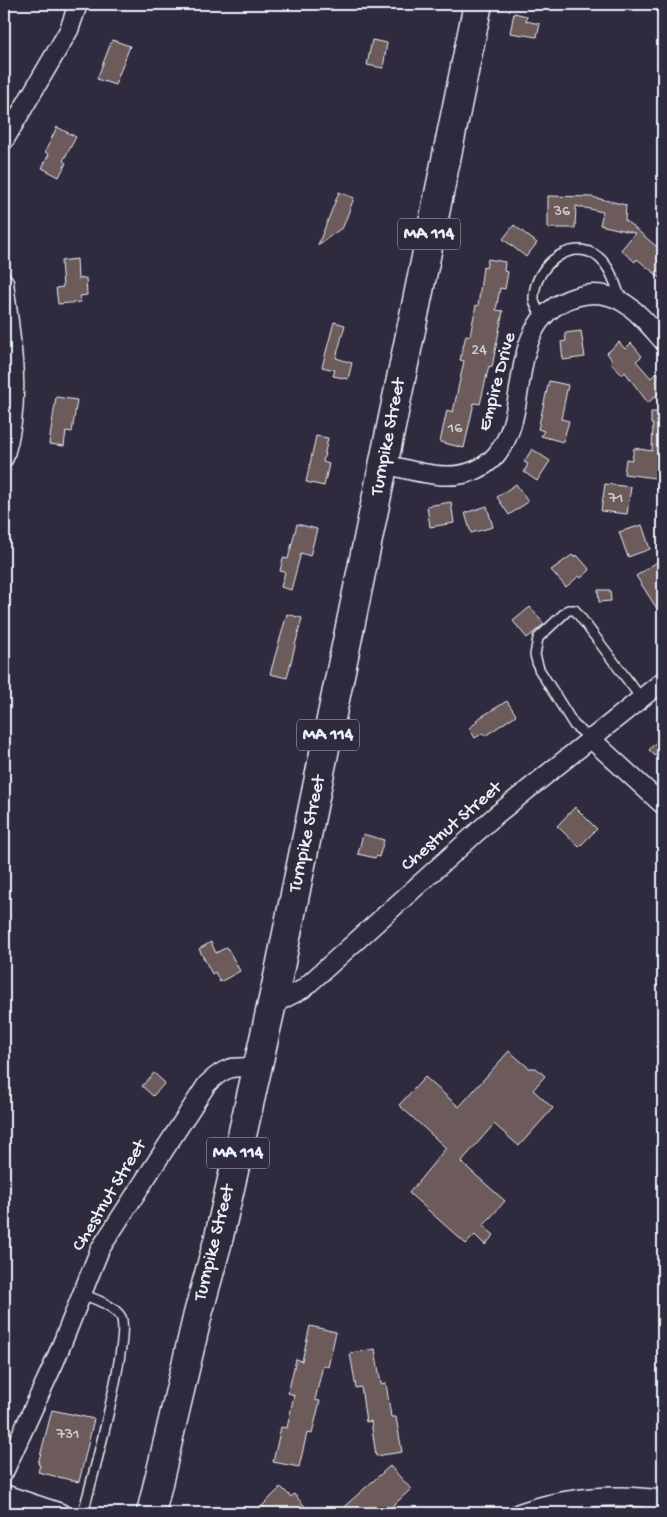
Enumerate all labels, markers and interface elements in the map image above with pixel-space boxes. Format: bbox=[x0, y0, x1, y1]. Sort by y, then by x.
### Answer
house number: 36 bbox=[553, 203, 571, 222]
road number: MA 114 bbox=[398, 218, 460, 250]
street label: Empire Drive bbox=[474, 330, 522, 434]
house number: 24 bbox=[471, 342, 487, 361]
street label: Turnpike Street bbox=[366, 374, 412, 499]
house number: 16 bbox=[447, 420, 463, 439]
house number: 71 bbox=[608, 490, 623, 509]
road number: MA 114 bbox=[297, 720, 359, 750]
street label: Turnpike Street bbox=[284, 771, 332, 896]
street label: Chestnut Street bbox=[397, 776, 509, 877]
street label: Chestnut Street bbox=[68, 1134, 153, 1256]
road number: MA 114 bbox=[207, 1138, 269, 1168]
street label: Turnpike Street bbox=[189, 1180, 241, 1304]
house number: 731 bbox=[55, 1426, 80, 1445]

